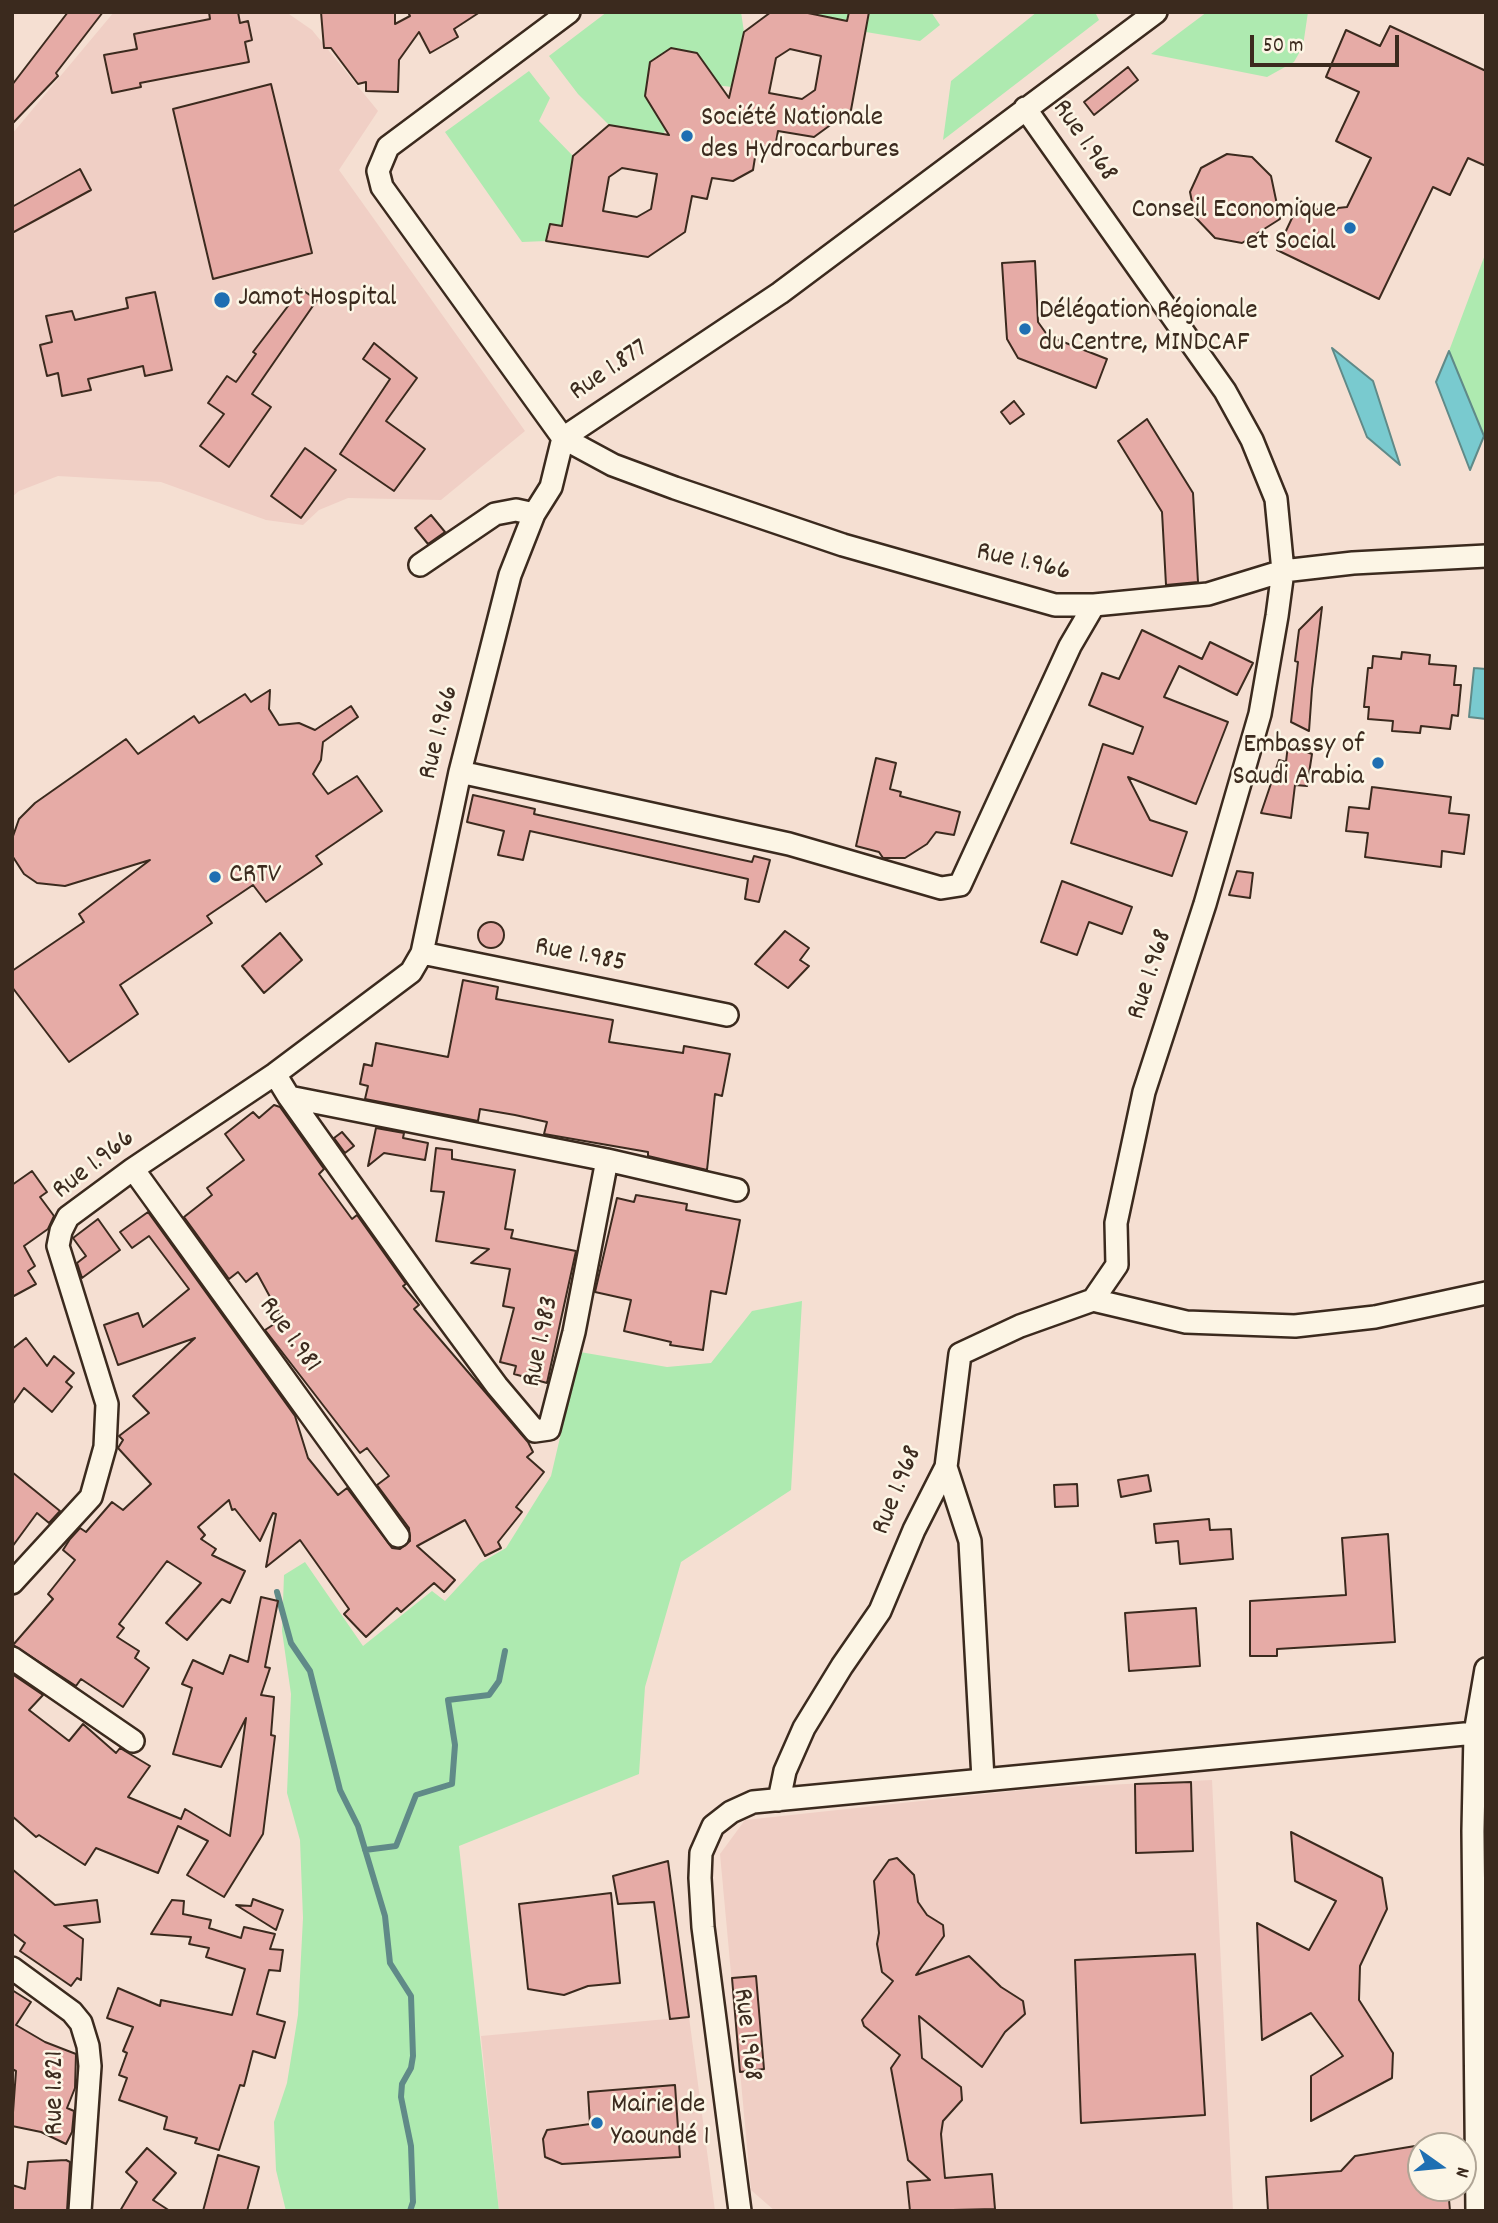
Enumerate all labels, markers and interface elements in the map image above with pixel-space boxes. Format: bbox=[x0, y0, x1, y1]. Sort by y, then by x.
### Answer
scale bar bbox=[1253, 21, 1402, 65]
text: 50 m bbox=[1263, 32, 1303, 62]
street label: Rue 1.968 bbox=[1043, 94, 1123, 190]
place label: Société Nationale des Hydrocarbures bbox=[701, 103, 900, 169]
marker: Société Nationale des Hydrocarbures bbox=[679, 128, 695, 144]
place label: Conseil Economique et Social bbox=[1131, 195, 1336, 261]
marker: Conseil Economique et Social bbox=[1342, 220, 1358, 236]
place label: Jamot Hospital bbox=[238, 283, 397, 317]
marker: Jamot Hospital bbox=[212, 290, 232, 310]
place label: Délégation Régionale du Centre, MINDCAF bbox=[1039, 296, 1258, 362]
marker: Délégation Régionale du Centre, MINDCAF bbox=[1017, 321, 1033, 337]
street label: Rue 1.877 bbox=[564, 333, 656, 411]
street label: Rue 1.966 bbox=[973, 537, 1073, 591]
street label: Rue 1.966 bbox=[413, 683, 469, 783]
place label: Embassy of Saudi Arabia bbox=[1233, 730, 1364, 796]
marker: Embassy of Saudi Arabia bbox=[1370, 755, 1386, 771]
place label: CRTV bbox=[229, 860, 281, 894]
marker: CRTV bbox=[207, 869, 223, 885]
street label: Rue 1.968 bbox=[1122, 926, 1182, 1024]
street label: Rue 1.985 bbox=[532, 932, 628, 982]
street label: Rue 1.966 bbox=[47, 1123, 143, 1209]
street label: Rue 1.981 bbox=[249, 1292, 327, 1380]
street label: Rue 1.983 bbox=[517, 1294, 569, 1390]
street label: Rue 1.968 bbox=[866, 1442, 932, 1540]
street label: Rue 1.968 bbox=[723, 1987, 767, 2083]
street label: Rue 1.821 bbox=[40, 2051, 74, 2135]
place label: Mairie de Yaoundé 1 bbox=[611, 2090, 710, 2156]
marker: Mairie de Yaoundé 1 bbox=[589, 2115, 605, 2131]
north arrow bbox=[1407, 2132, 1477, 2202]
text: N bbox=[1447, 2164, 1475, 2180]

